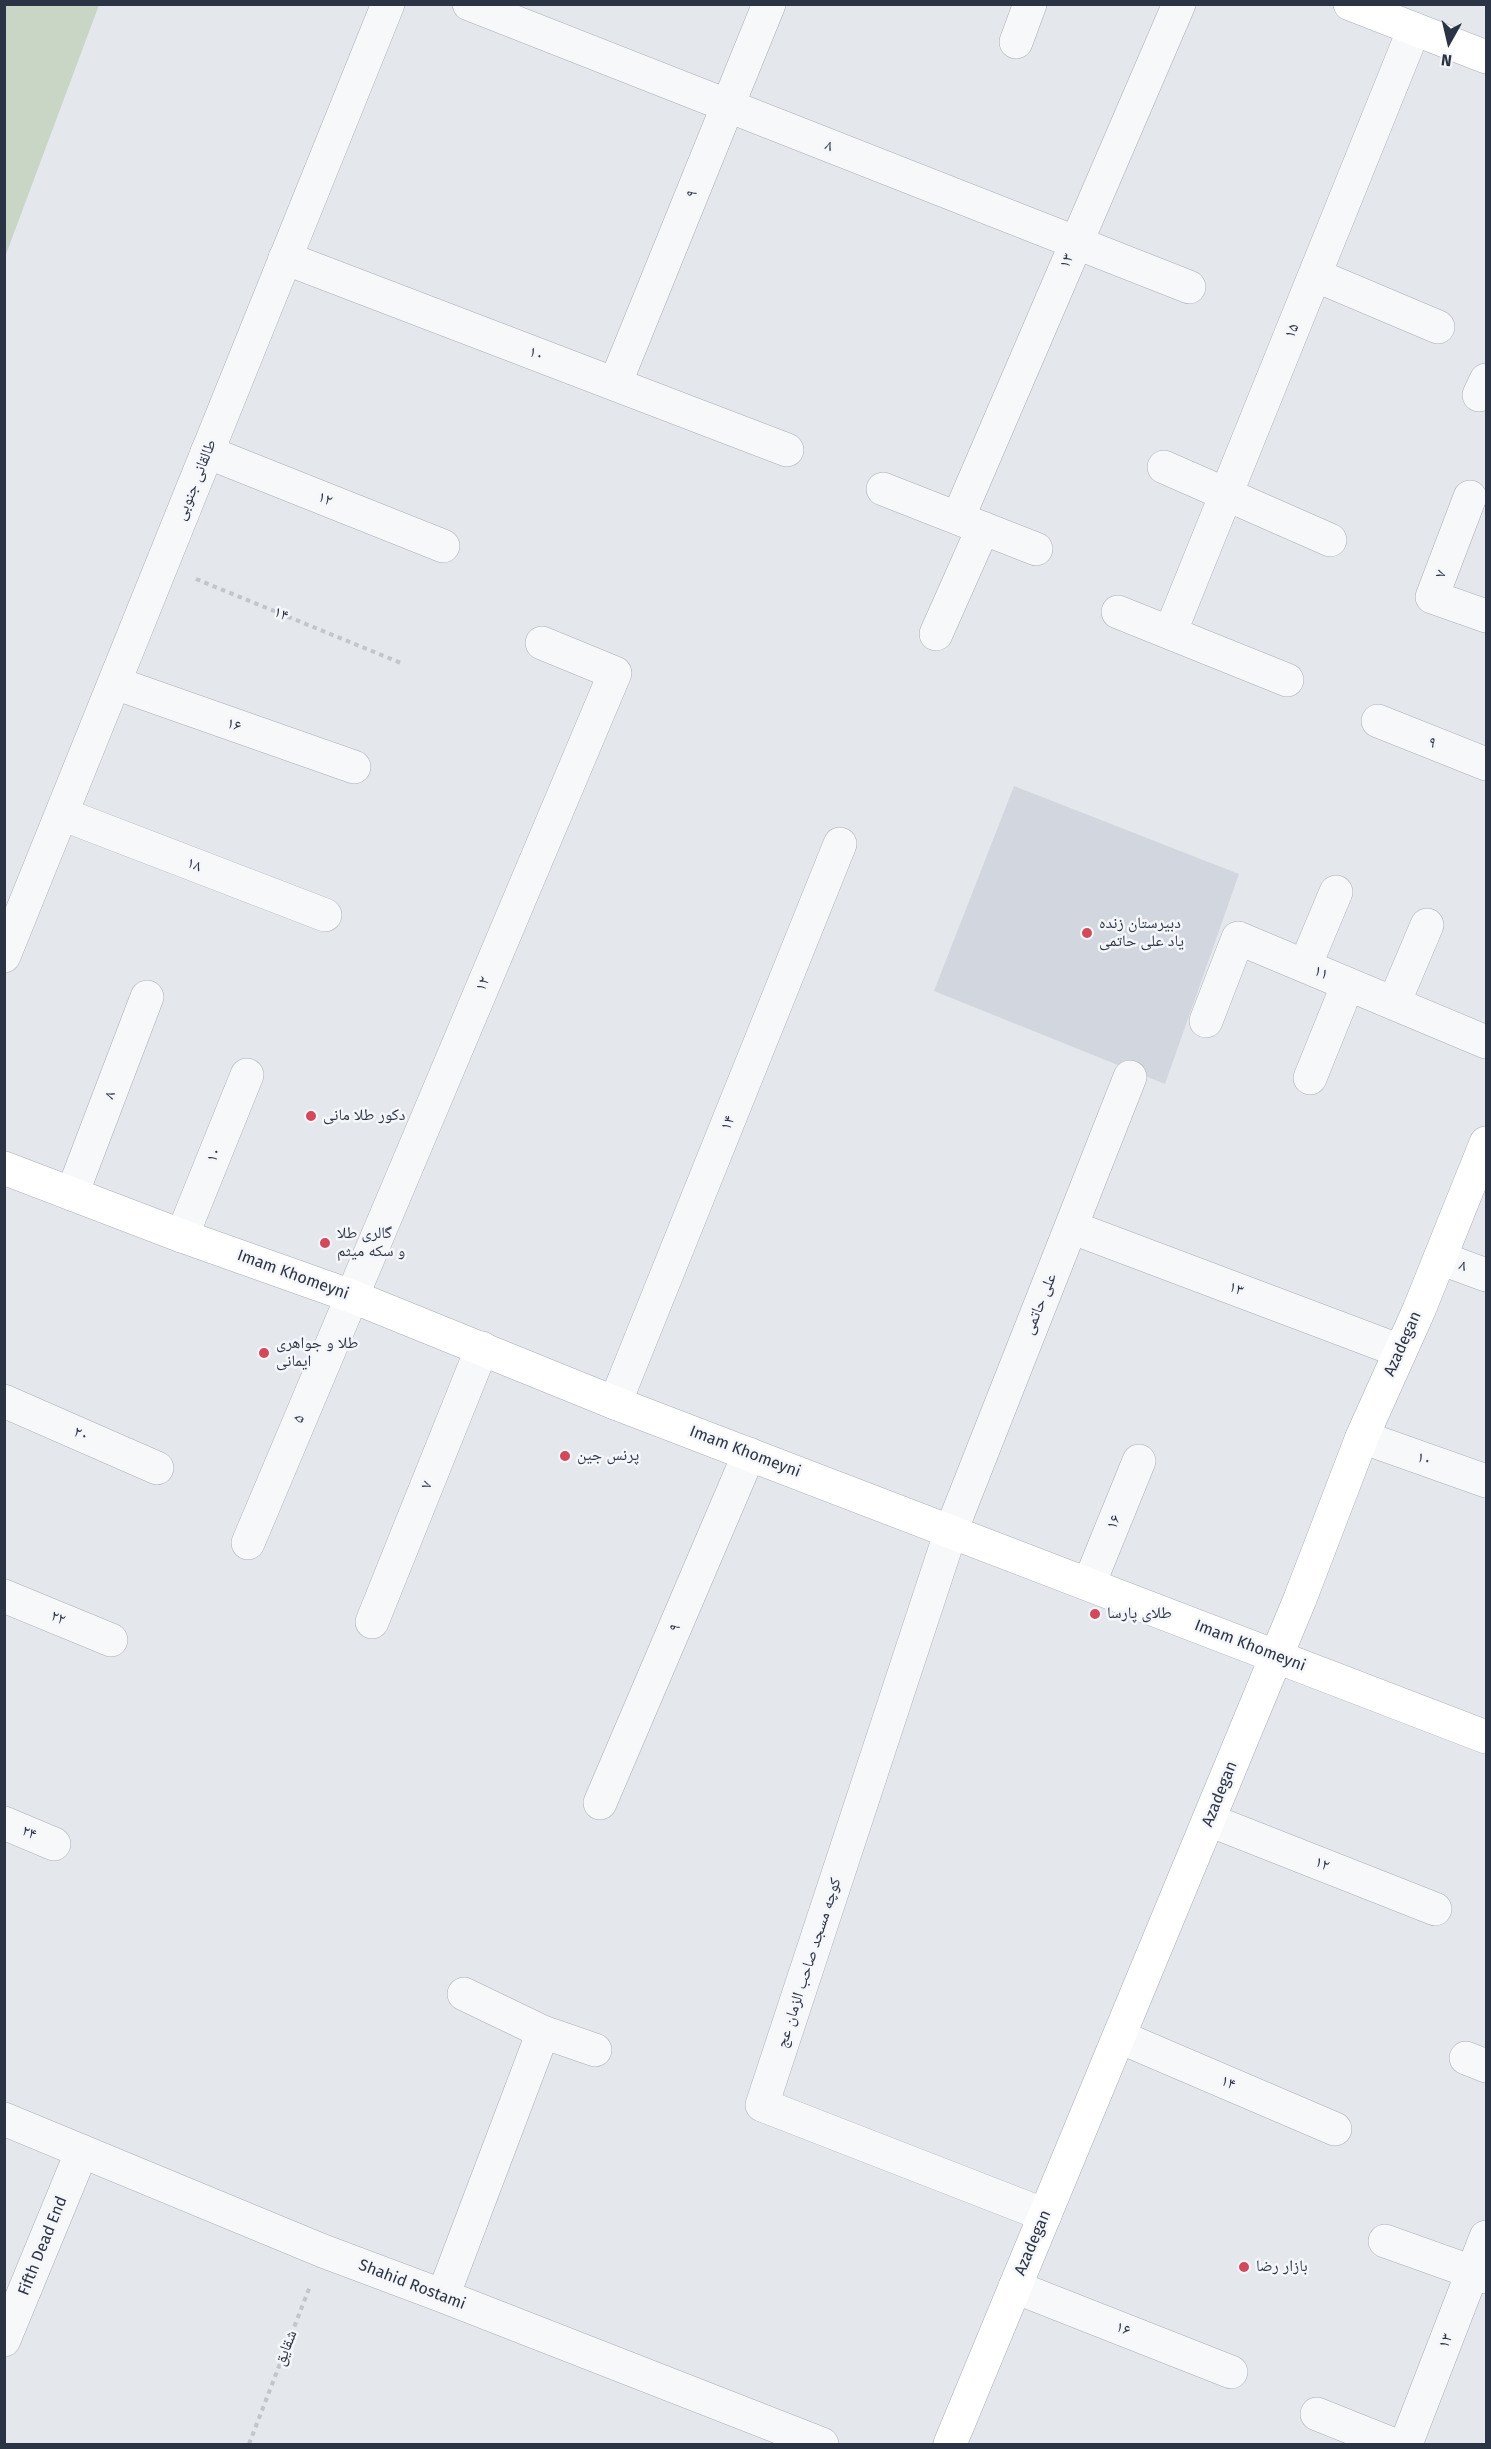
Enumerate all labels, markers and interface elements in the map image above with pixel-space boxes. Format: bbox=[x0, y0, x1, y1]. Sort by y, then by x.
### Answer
north arrow bbox=[1419, 12, 1479, 72]
text: N bbox=[1440, 50, 1453, 70]
street label: ۸ bbox=[822, 136, 836, 156]
street label: ۹ bbox=[682, 187, 702, 201]
street label: ۱۳ bbox=[1055, 251, 1079, 271]
street label: ۱۵ bbox=[1280, 321, 1304, 341]
street label: ۱۰ bbox=[526, 342, 546, 366]
street label: طالقانی جنوبی bbox=[171, 437, 221, 523]
street label: ۱۲ bbox=[315, 487, 335, 511]
street label: ۷ bbox=[1431, 567, 1451, 581]
street label: ۱۴ bbox=[271, 602, 291, 626]
street label: ۱۶ bbox=[224, 714, 244, 736]
street label: ۹ bbox=[1425, 733, 1439, 753]
street label: ۱۸ bbox=[184, 853, 204, 877]
place label: دبیرستان زنده یاد علی حاتمی bbox=[1099, 914, 1184, 952]
marker: دبیرستان زنده یاد علی حاتمی bbox=[1080, 926, 1094, 940]
street label: ۱۱ bbox=[1311, 961, 1331, 985]
street label: ۱۲ bbox=[471, 974, 495, 994]
street label: ۸ bbox=[100, 1088, 120, 1102]
place label: دکور طلا مانی bbox=[323, 1106, 405, 1126]
marker: دکور طلا مانی bbox=[304, 1109, 318, 1123]
street label: ۱۴ bbox=[716, 1113, 740, 1133]
street label: ۱۰ bbox=[202, 1145, 226, 1165]
place label: گالری طلا و سکه میثم bbox=[337, 1224, 405, 1262]
marker: گالری طلا و سکه میثم bbox=[318, 1236, 332, 1250]
street label: Imam Khomeyni bbox=[235, 1246, 351, 1304]
street label: ۸ bbox=[1456, 1256, 1470, 1276]
street label: علی حاتمی bbox=[1019, 1270, 1061, 1338]
street label: ۱۳ bbox=[1226, 1277, 1246, 1301]
street label: Azadegan bbox=[1380, 1309, 1426, 1379]
place label: طلا و جواهری ایمانی bbox=[276, 1334, 358, 1372]
marker: طلا و جواهری ایمانی bbox=[257, 1346, 271, 1360]
street label: ۵ bbox=[289, 1412, 309, 1426]
street label: ۲۰ bbox=[71, 1422, 91, 1446]
street label: Imam Khomeyni bbox=[687, 1422, 803, 1482]
place label: پرنس جین bbox=[577, 1446, 639, 1466]
street label: ۱۰ bbox=[1414, 1448, 1434, 1470]
marker: پرنس جین bbox=[558, 1449, 572, 1463]
street label: ۷ bbox=[417, 1478, 437, 1492]
street label: ۱۶ bbox=[1102, 1512, 1126, 1532]
place label: طلای پارسا bbox=[1107, 1604, 1172, 1624]
street label: ۲۲ bbox=[48, 1606, 68, 1630]
marker: طلای پارسا bbox=[1088, 1607, 1102, 1621]
street label: Imam Khomeyni bbox=[1192, 1616, 1308, 1676]
street label: ۹ bbox=[665, 1621, 685, 1635]
street label: Azadegan bbox=[1198, 1758, 1242, 1830]
street label: ۲۴ bbox=[19, 1821, 39, 1845]
street label: ۱۲ bbox=[1312, 1852, 1332, 1876]
street label: کوچه مسجد صاحب الزمان عج bbox=[772, 1876, 846, 2050]
street label: ۱۴ bbox=[1218, 2071, 1238, 2095]
street label: Fifth Dead End bbox=[14, 2194, 72, 2298]
street label: Azadegan bbox=[1011, 2207, 1055, 2279]
street label: Shahid Rostami bbox=[356, 2256, 468, 2314]
place label: بازار رضا bbox=[1256, 2257, 1308, 2277]
marker: بازار رضا bbox=[1237, 2260, 1251, 2274]
street label: ۱۶ bbox=[1113, 2317, 1133, 2341]
street label: شقایق bbox=[270, 2328, 302, 2368]
street label: ۱۳ bbox=[1434, 2331, 1458, 2351]

